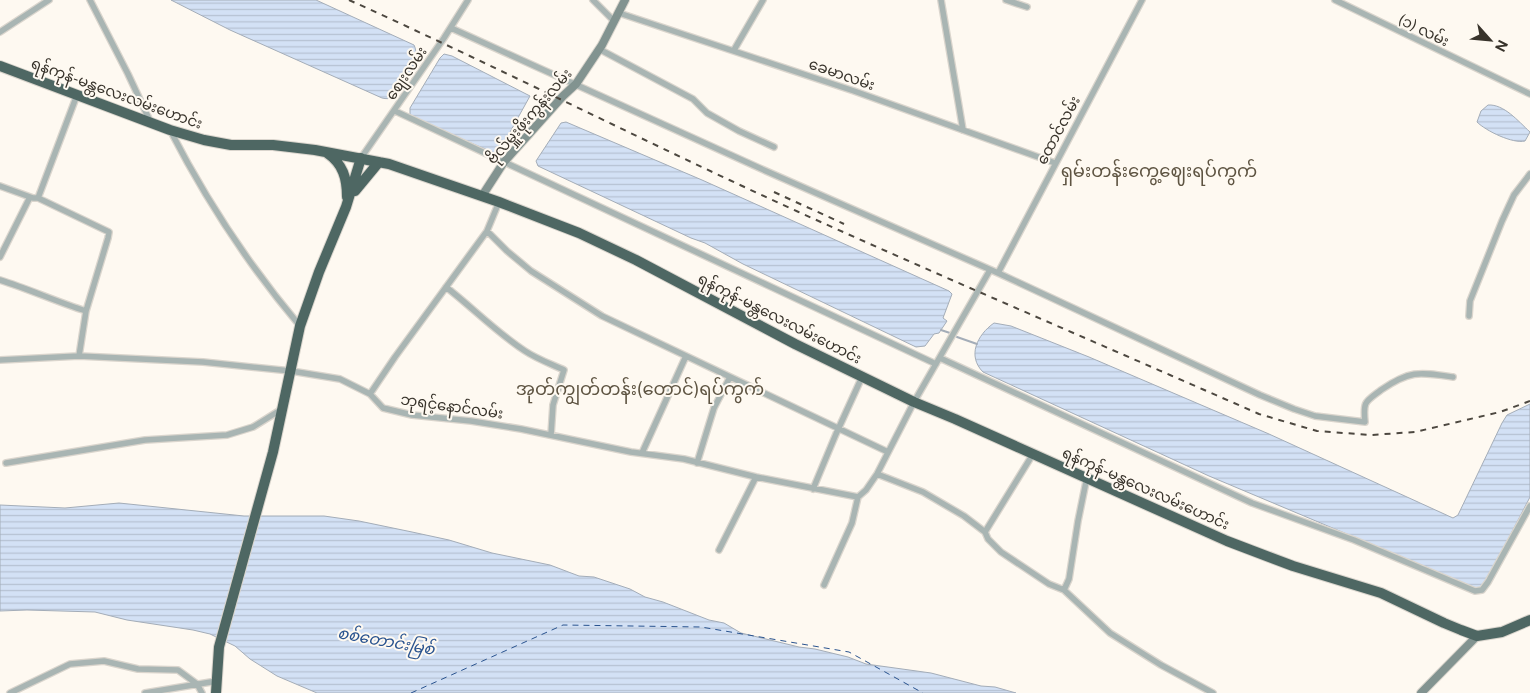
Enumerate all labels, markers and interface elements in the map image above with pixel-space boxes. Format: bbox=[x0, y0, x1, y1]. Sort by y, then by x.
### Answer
street label: (၁) လမ်း bbox=[1396, 10, 1453, 50]
north arrow bbox=[1465, 15, 1515, 65]
text: N bbox=[1492, 37, 1511, 54]
street label: စျေးလမ်း bbox=[381, 43, 433, 105]
street label: ရန်ကုန်-မန္တလေးလမ်းဟောင်း bbox=[28, 53, 205, 136]
street label: ခေမာလမ်း bbox=[807, 54, 878, 93]
street label: ဗိုလ်မှူးဖိုးကွန်းလမ်း bbox=[482, 64, 578, 170]
street label: ထောင်လမ်း bbox=[1032, 92, 1083, 167]
district label: ရှမ်းတန်းကွေ့ဈေးရပ်ကွက် bbox=[1061, 158, 1257, 186]
street label: ရန်ကုန်-မန္တလေးလမ်းဟောင်း bbox=[694, 268, 865, 370]
district label: အုတ်ကျွတ်တန်း(တောင်)ရပ်ကွက် bbox=[516, 376, 764, 406]
street label: ဘုရင့်နောင်လမ်း bbox=[399, 389, 505, 426]
street label: ရန်ကုန်-မန္တလေးလမ်းဟောင်း bbox=[1058, 443, 1233, 536]
water label: စစ်တောင်းမြစ် bbox=[335, 621, 438, 663]

